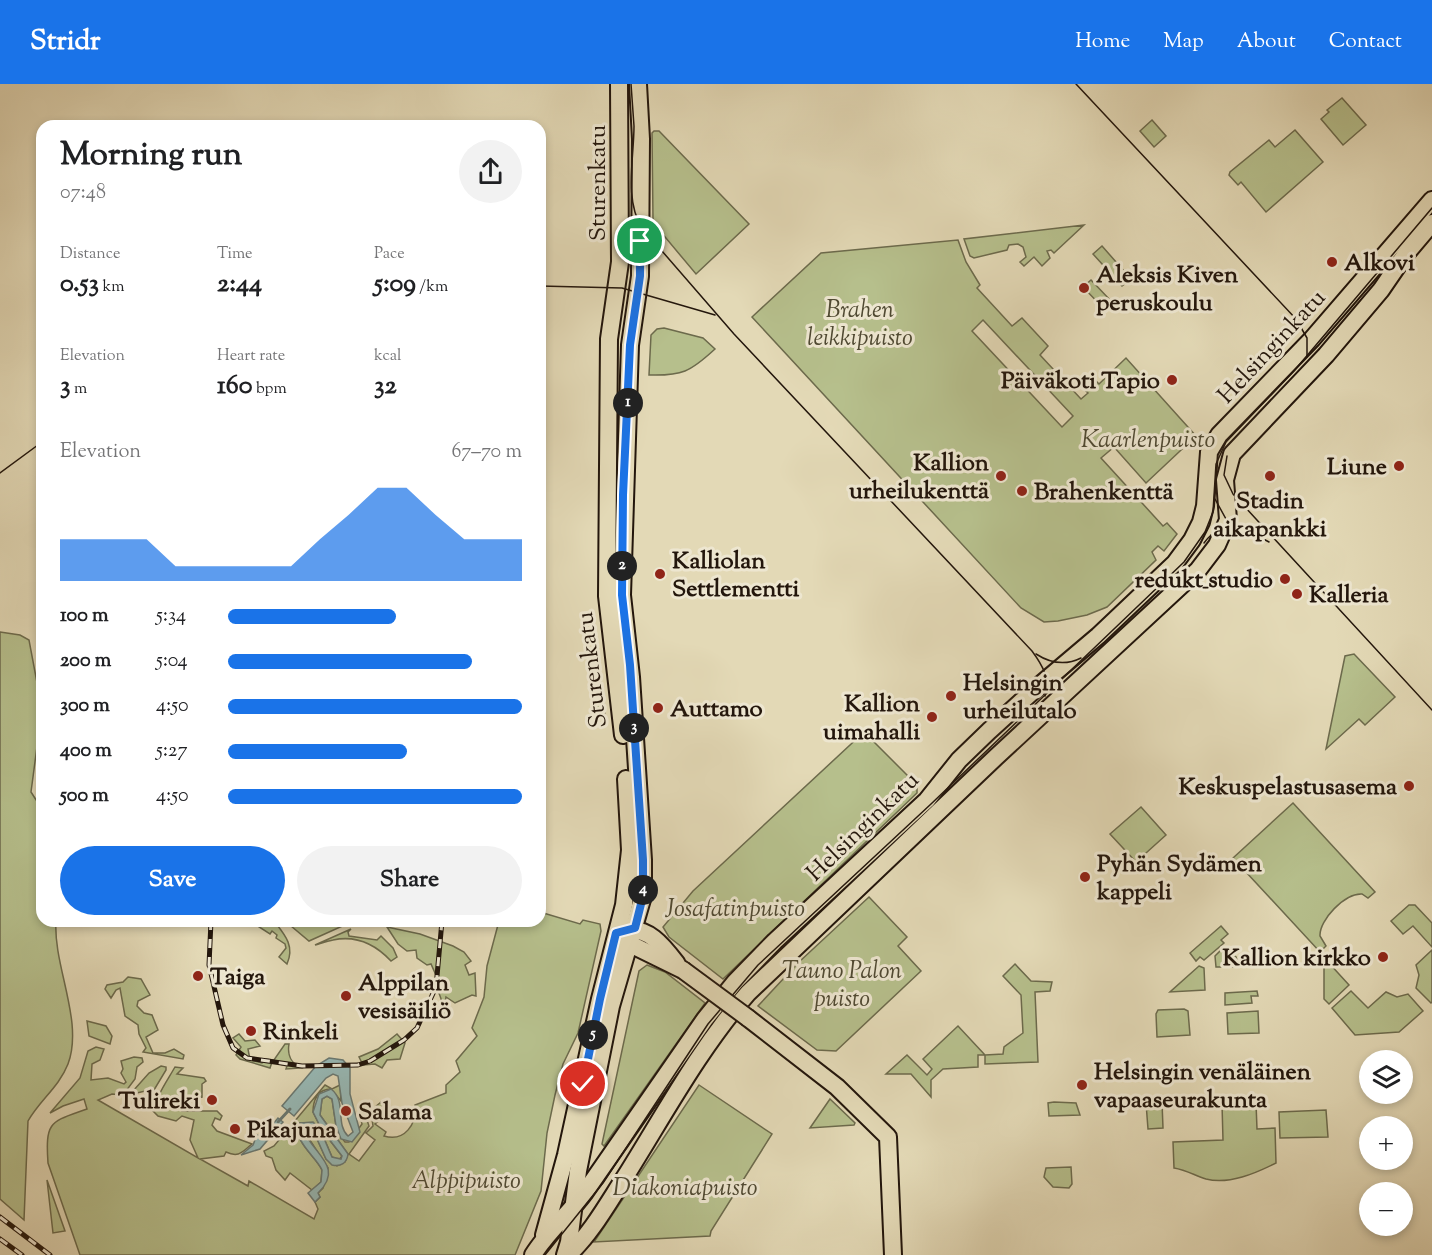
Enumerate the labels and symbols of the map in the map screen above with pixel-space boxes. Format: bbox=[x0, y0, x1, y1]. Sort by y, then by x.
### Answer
street label: Sturenkatu bbox=[582, 125, 616, 241]
pin bbox=[614, 215, 665, 266]
place label: Alkovi bbox=[1344, 247, 1415, 281]
marker: Alkovi bbox=[1325, 255, 1339, 269]
place label: Aleksis Kiven peruskoulu bbox=[1096, 259, 1239, 321]
marker: Aleksis Kiven peruskoulu bbox=[1077, 281, 1091, 295]
street label: Helsinginkatu bbox=[1210, 282, 1335, 412]
park label: Brahen leikkipuisto bbox=[807, 294, 913, 356]
place label: Päiväkoti Tapio bbox=[1001, 365, 1160, 399]
marker: Päiväkoti Tapio bbox=[1165, 373, 1179, 387]
pin: 1 bbox=[613, 388, 643, 418]
park label: Kaarlenpuisto bbox=[1081, 424, 1215, 458]
place label: Kallion urheilukenttä bbox=[849, 447, 990, 509]
place label: Liune bbox=[1327, 451, 1387, 485]
marker: Liune bbox=[1392, 459, 1406, 473]
marker: Kallion urheilukenttä bbox=[994, 469, 1008, 483]
marker: Stadin aikapankki bbox=[1263, 469, 1277, 483]
place label: Brahenkenttä bbox=[1034, 476, 1175, 510]
marker: Brahenkenttä bbox=[1015, 484, 1029, 498]
place label: Stadin aikapankki bbox=[1213, 485, 1327, 547]
place label: Kalliolan Settlementti bbox=[672, 545, 800, 607]
pin: 2 bbox=[607, 551, 637, 581]
place label: redukt_studio bbox=[1135, 564, 1273, 598]
marker: Kalliolan Settlementti bbox=[653, 567, 667, 581]
marker: redukt_studio bbox=[1278, 572, 1292, 586]
place label: Kalleria bbox=[1309, 579, 1390, 613]
marker: Kalleria bbox=[1290, 587, 1304, 601]
street label: Sturenkatu bbox=[569, 610, 617, 730]
place label: Helsingin urheilutalo bbox=[963, 667, 1077, 729]
place label: Kallion uimahalli bbox=[823, 688, 921, 750]
marker: Helsingin urheilutalo bbox=[944, 689, 958, 703]
place label: Auttamo bbox=[670, 693, 763, 727]
marker: Auttamo bbox=[651, 701, 665, 715]
marker: Kallion uimahalli bbox=[925, 710, 939, 724]
pin: 3 bbox=[619, 713, 649, 743]
street label: Helsinginkatu bbox=[799, 765, 928, 890]
place label: Keskuspelastusasema bbox=[1179, 771, 1398, 805]
marker: Keskuspelastusasema bbox=[1402, 779, 1416, 793]
place label: Pyhän Sydämen kappeli bbox=[1096, 848, 1263, 910]
marker: Pyhän Sydämen kappeli bbox=[1078, 870, 1092, 884]
pin: 4 bbox=[628, 875, 658, 905]
park label: Josafatinpuisto bbox=[664, 893, 805, 927]
place label: Kallion kirkko bbox=[1223, 942, 1371, 976]
marker: Kallion kirkko bbox=[1376, 950, 1390, 964]
park label: Tauno Palon puisto bbox=[782, 955, 902, 1017]
place label: Taiga bbox=[210, 961, 266, 995]
place label: Alppilan vesisäiliö bbox=[358, 967, 451, 1029]
marker: Taiga bbox=[191, 969, 205, 983]
marker: Alppilan vesisäiliö bbox=[339, 989, 353, 1003]
place label: Rinkeli bbox=[263, 1016, 339, 1050]
pin: 5 bbox=[578, 1020, 608, 1050]
marker: Rinkeli bbox=[244, 1024, 258, 1038]
place label: Helsingin venäläinen vapaaseurakunta bbox=[1094, 1056, 1312, 1118]
pin bbox=[557, 1058, 608, 1109]
marker: Helsingin venäläinen vapaaseurakunta bbox=[1075, 1078, 1089, 1092]
place label: Tulireki bbox=[118, 1085, 200, 1119]
marker: Tulireki bbox=[205, 1093, 219, 1107]
place label: Salama bbox=[358, 1096, 433, 1130]
marker: Salama bbox=[339, 1104, 353, 1118]
place label: Pikajuna bbox=[247, 1114, 338, 1148]
marker: Pikajuna bbox=[228, 1122, 242, 1136]
park label: Alppipuisto bbox=[411, 1165, 521, 1199]
park label: Diakoniapuisto bbox=[613, 1172, 757, 1206]

